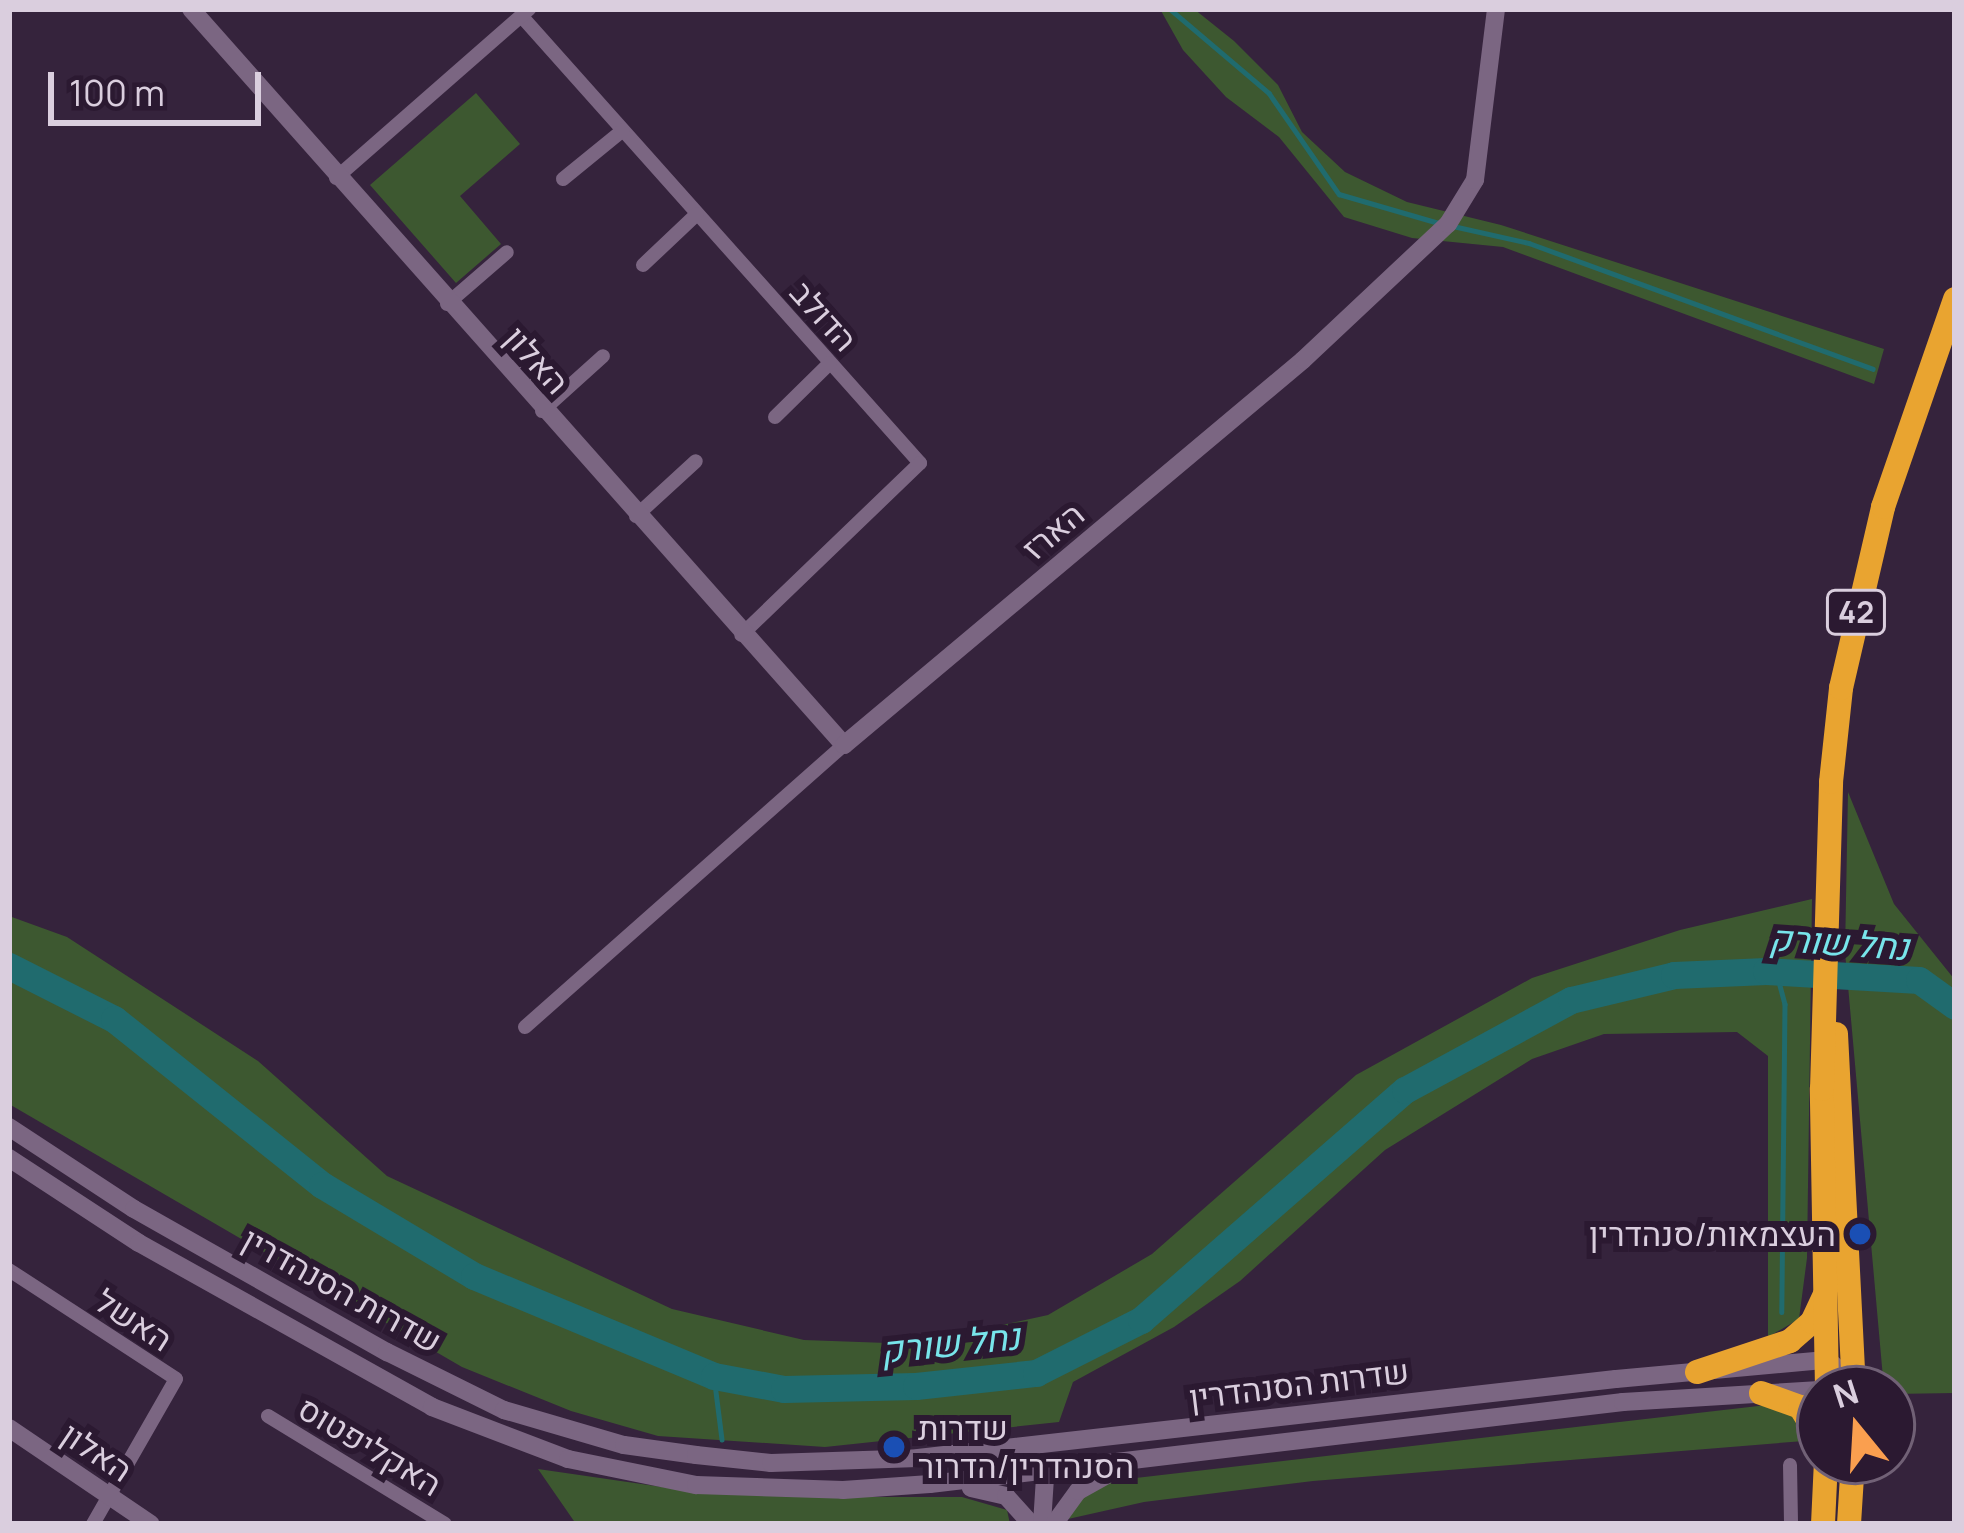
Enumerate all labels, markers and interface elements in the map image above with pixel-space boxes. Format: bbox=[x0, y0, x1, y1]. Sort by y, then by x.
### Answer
scale bar bbox=[54, 48, 267, 122]
text: 100 m bbox=[69, 68, 165, 117]
street label: הדולב bbox=[782, 273, 866, 359]
street label: האלון bbox=[497, 318, 577, 402]
street label: הארז bbox=[1014, 494, 1092, 568]
road number: 42 bbox=[1823, 588, 1889, 636]
water label: נחל שורק bbox=[1768, 916, 1910, 968]
place label: העצמאות/סנהדרין bbox=[1589, 1214, 1836, 1254]
street label: שדרות הסנהדרין bbox=[236, 1219, 448, 1361]
marker: העצמאות/סנהדרין bbox=[1847, 1221, 1873, 1247]
street label: האשל bbox=[88, 1281, 180, 1359]
water label: נחל שורק bbox=[878, 1314, 1022, 1372]
street label: שדרות הסנהדרין bbox=[1187, 1351, 1411, 1417]
north arrow bbox=[1796, 1365, 1916, 1485]
text: N bbox=[1827, 1368, 1864, 1418]
street label: האקליפטוס bbox=[291, 1388, 449, 1504]
place label: שדרות הסנהדרין/הדרור bbox=[918, 1408, 1134, 1486]
street label: האלון bbox=[54, 1414, 140, 1490]
marker: שדרות הסנהדרין/הדרור bbox=[881, 1434, 907, 1460]

